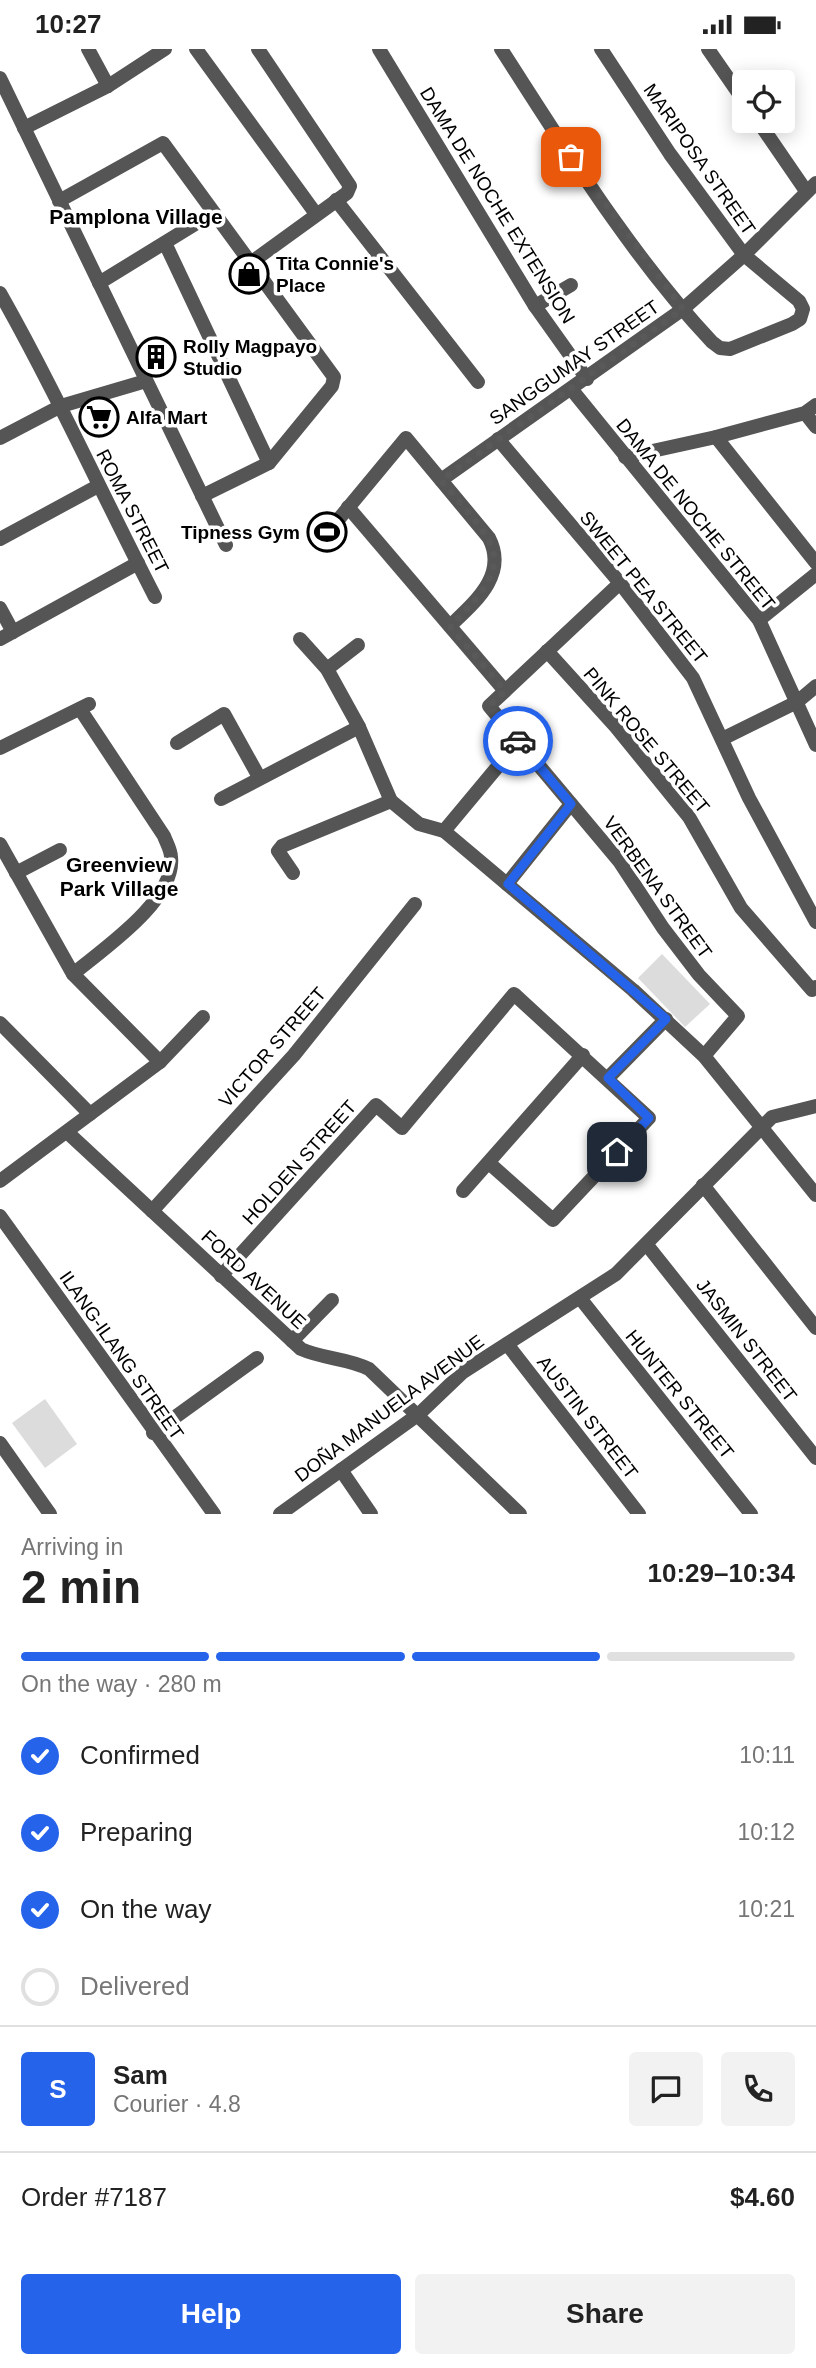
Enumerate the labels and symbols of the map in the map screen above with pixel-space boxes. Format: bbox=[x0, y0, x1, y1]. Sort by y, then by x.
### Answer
street label: MARIPOSA STREET bbox=[640, 80, 760, 239]
street label: DAMA DE NOCHE EXTENSION bbox=[416, 83, 579, 327]
pin bbox=[541, 127, 601, 187]
district label: Pamplona Village bbox=[49, 205, 223, 228]
shop icon: Tita Connie's Place bbox=[228, 253, 270, 295]
place label: Tita Connie's Place bbox=[276, 253, 394, 296]
street label: SANGGUMAY STREET bbox=[486, 296, 663, 429]
building icon: Rolly Magpayo Studio bbox=[135, 336, 177, 378]
place label: Rolly Magpayo Studio bbox=[183, 336, 317, 379]
supermarket icon: Alfa Mart bbox=[78, 396, 120, 438]
place label: Alfa Mart bbox=[126, 407, 208, 428]
street label: DAMA DE NOCHE STREET bbox=[612, 415, 779, 614]
street label: ROMA STREET bbox=[92, 446, 173, 577]
street label: SWEET PEA STREET bbox=[576, 507, 712, 668]
sports icon: Tipness Gym bbox=[306, 511, 348, 553]
place label: Tipness Gym bbox=[181, 522, 300, 543]
street label: PINK ROSE STREET bbox=[580, 663, 714, 818]
courier bbox=[483, 706, 553, 776]
street label: VERBENA STREET bbox=[599, 812, 716, 963]
district label: Greenview Park Village bbox=[60, 853, 178, 900]
street label: VICTOR STREET bbox=[215, 983, 330, 1111]
street label: HOLDEN STREET bbox=[238, 1096, 361, 1229]
pin bbox=[587, 1122, 647, 1182]
street label: FORD AVENUE bbox=[197, 1226, 310, 1333]
street label: ILANG-ILANG STREET bbox=[55, 1267, 188, 1444]
street label: JASMIN STREET bbox=[692, 1275, 801, 1406]
street label: HUNTER STREET bbox=[621, 1326, 738, 1463]
street label: DOÑA MANUELA AVENUE bbox=[291, 1331, 488, 1486]
street label: AUSTIN STREET bbox=[533, 1352, 642, 1483]

